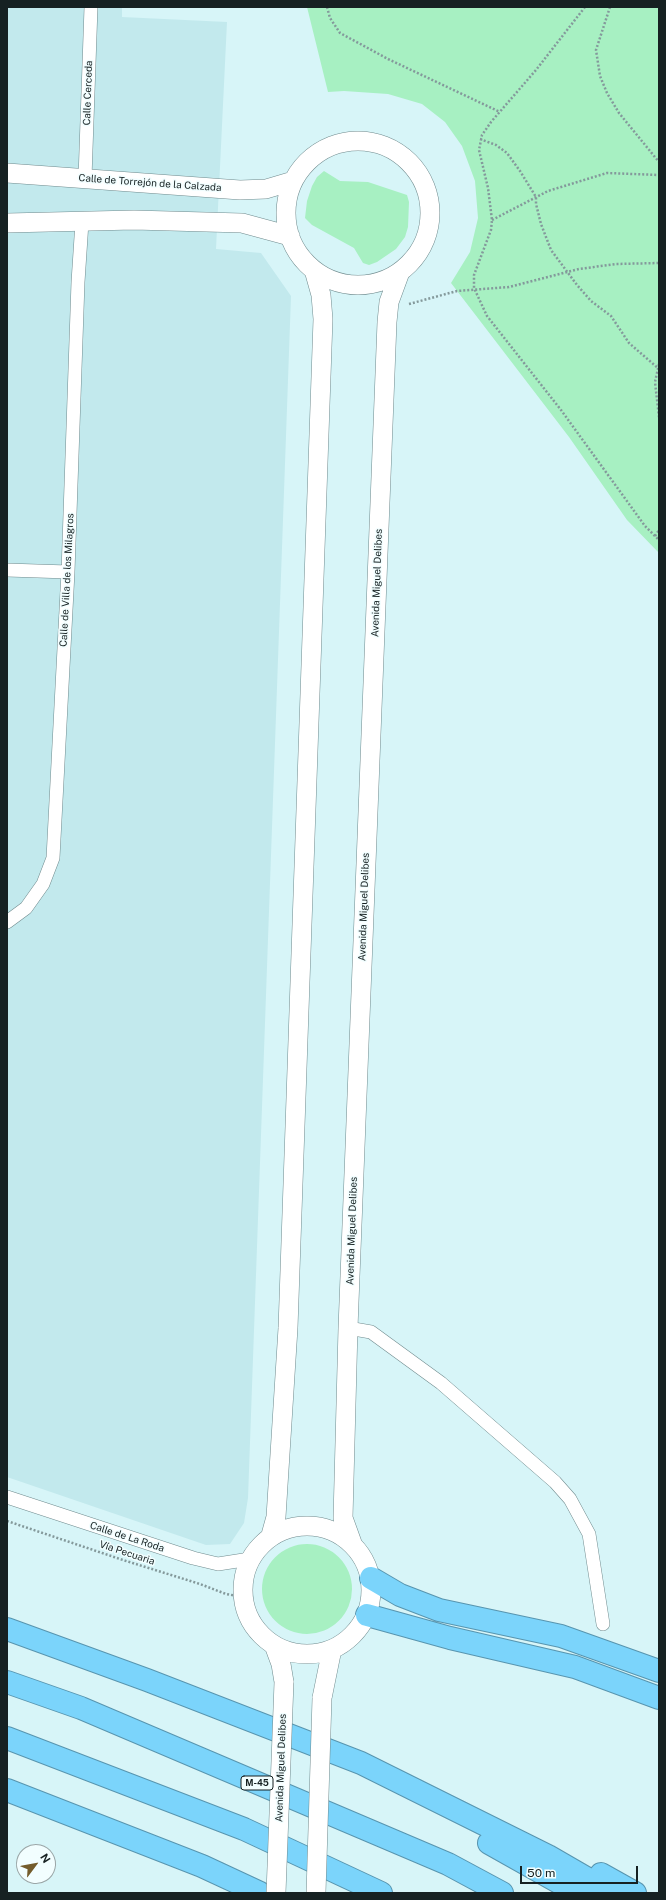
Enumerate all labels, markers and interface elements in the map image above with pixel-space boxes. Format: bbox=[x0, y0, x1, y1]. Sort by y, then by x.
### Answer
street label: Calle Cerceda bbox=[81, 60, 95, 126]
street label: Calle de Torrejón de la Calzada bbox=[78, 172, 222, 194]
street label: Calle de Villa de los Milagros bbox=[58, 513, 76, 647]
street label: Avenida Miguel Delibes bbox=[369, 529, 385, 637]
street label: Avenida Miguel Delibes bbox=[356, 853, 372, 961]
street label: Avenida Miguel Delibes bbox=[344, 1177, 360, 1285]
street label: Calle de La Roda bbox=[88, 1519, 166, 1555]
street label: Vía Pecuaria bbox=[98, 1538, 156, 1568]
street label: Avenida Miguel Delibes bbox=[273, 1714, 289, 1822]
road number: M-45 bbox=[241, 1776, 273, 1790]
north arrow bbox=[16, 1844, 56, 1884]
text: N bbox=[38, 1851, 53, 1865]
scale bar bbox=[522, 1858, 640, 1884]
text: 50 m bbox=[527, 1866, 555, 1880]

